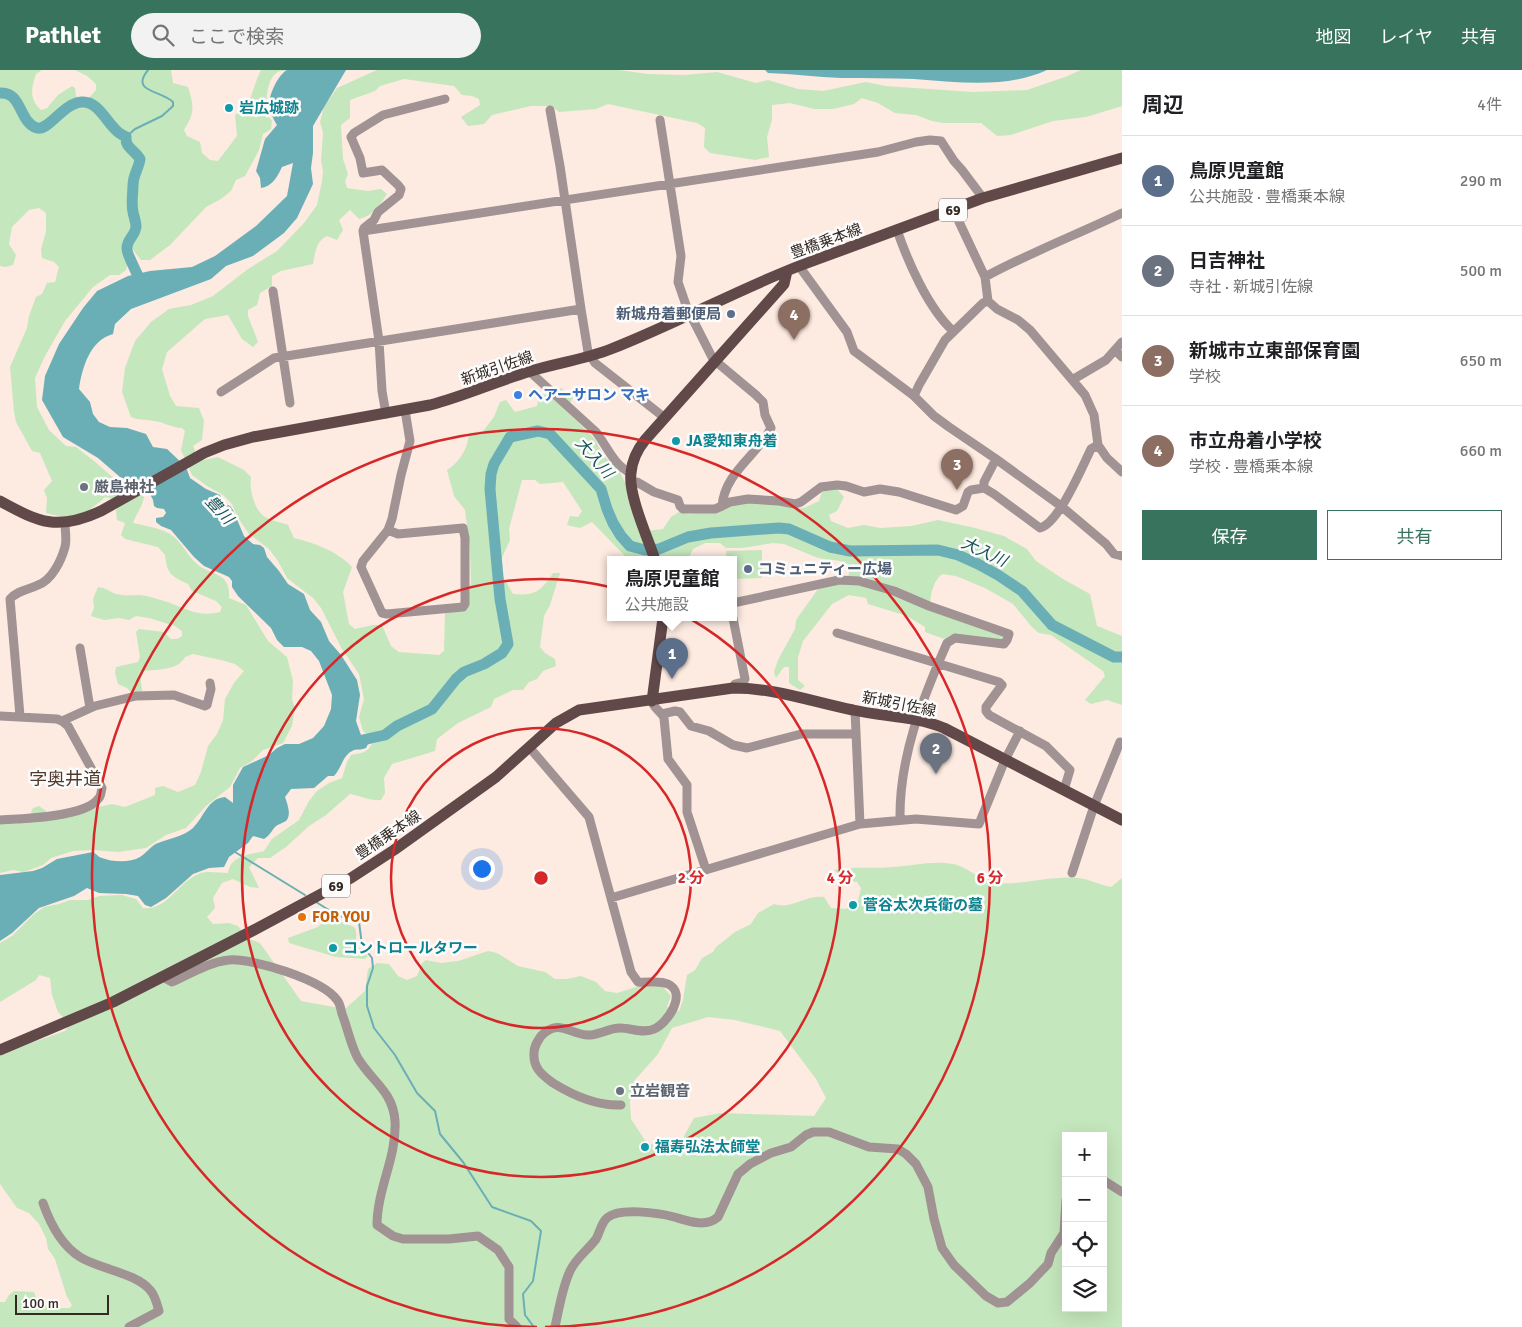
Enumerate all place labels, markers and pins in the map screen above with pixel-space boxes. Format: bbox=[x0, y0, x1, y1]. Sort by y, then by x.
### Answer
place label: 岩広城跡 bbox=[239, 99, 299, 117]
marker: 岩広城跡 bbox=[223, 102, 235, 114]
pin: 4 bbox=[778, 299, 810, 340]
place label: 新城舟着郵便局 bbox=[616, 305, 721, 323]
marker: 新城舟着郵便局 bbox=[725, 308, 737, 320]
place label: ヘアーサロン マキ bbox=[528, 386, 650, 404]
marker: ヘアーサロン マキ bbox=[512, 389, 524, 401]
place label: JA愛知東舟着 bbox=[686, 432, 777, 450]
marker: JA愛知東舟着 bbox=[670, 435, 682, 447]
pin: 3 bbox=[941, 449, 973, 490]
place label: 厳島神社 bbox=[94, 478, 154, 496]
marker: 厳島神社 bbox=[78, 481, 90, 493]
place label: コミュニティー広場 bbox=[758, 560, 892, 578]
marker: コミュニティー広場 bbox=[742, 563, 754, 575]
pin: 1 bbox=[656, 638, 688, 679]
pin: 2 bbox=[920, 733, 952, 774]
centre of rings bbox=[532, 869, 550, 887]
place label: 菅谷太次兵衛の墓 bbox=[863, 896, 983, 914]
marker: 菅谷太次兵衛の墓 bbox=[847, 899, 859, 911]
place label: FOR YOU bbox=[312, 908, 370, 926]
marker: FOR YOU bbox=[296, 911, 308, 923]
place label: コントロールタワー bbox=[343, 939, 478, 957]
marker: コントロールタワー bbox=[327, 942, 339, 954]
place label: 立岩観音 bbox=[630, 1082, 690, 1100]
marker: 立岩観音 bbox=[614, 1085, 626, 1097]
place label: 福寿弘法太師堂 bbox=[654, 1138, 760, 1156]
marker: 福寿弘法太師堂 bbox=[639, 1141, 651, 1153]

